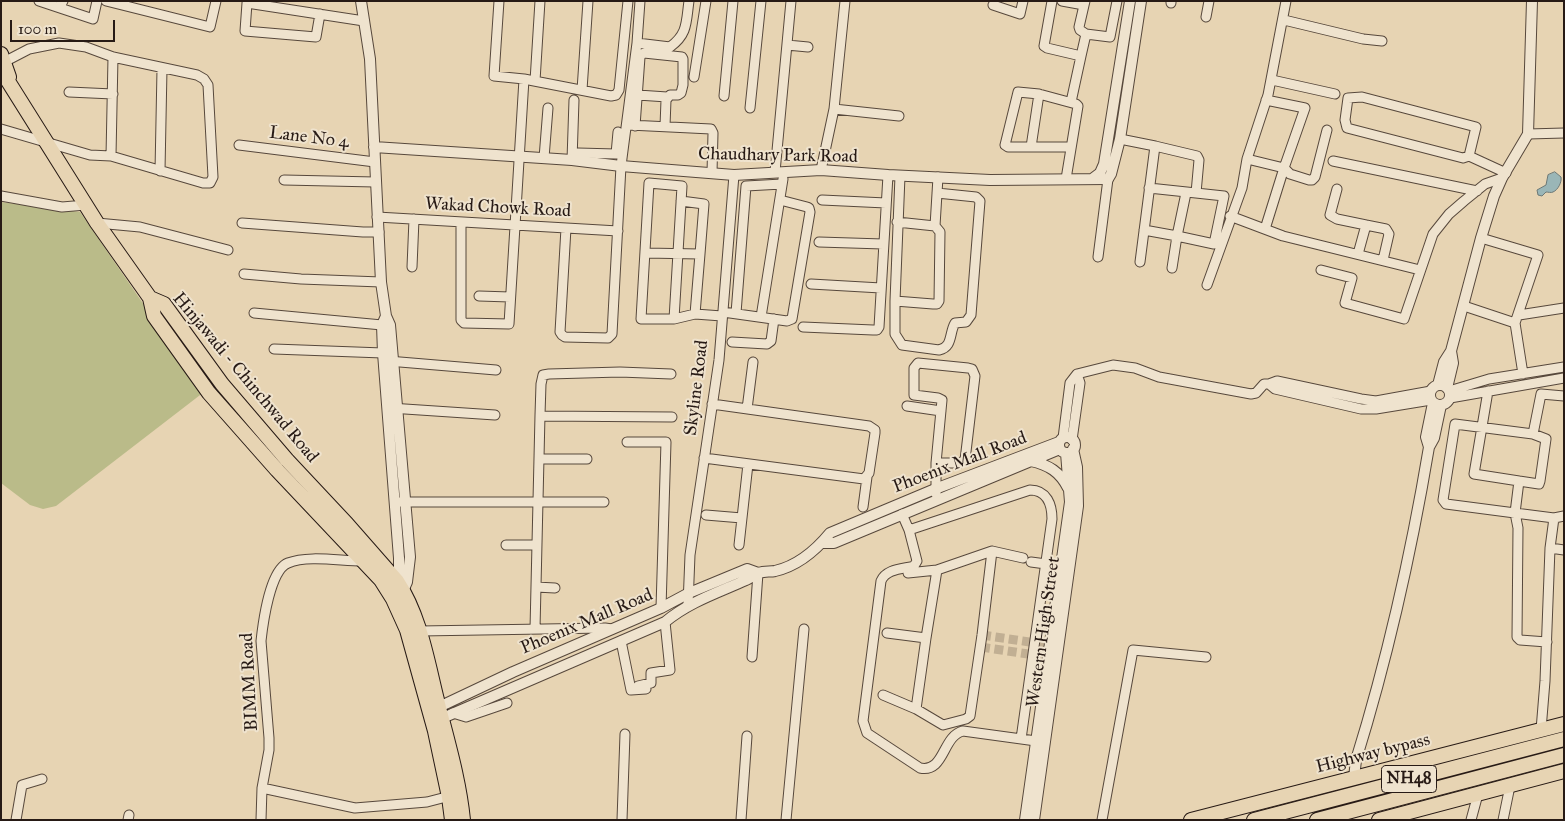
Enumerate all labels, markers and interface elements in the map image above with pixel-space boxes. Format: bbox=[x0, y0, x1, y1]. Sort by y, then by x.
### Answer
scale bar bbox=[12, 10, 118, 42]
text: 100 m bbox=[18, 20, 57, 38]
street label: Lane No 4 bbox=[268, 122, 350, 154]
street label: Chaudhary Park Road bbox=[698, 144, 858, 168]
street label: Wakad Chowk Road bbox=[424, 193, 572, 223]
street label: Hinjawadi - Chinchwad Road bbox=[167, 288, 323, 468]
street label: Skyline Road bbox=[680, 339, 714, 437]
street label: Phoenix Mall Road bbox=[890, 428, 1030, 498]
street label: Western High Street bbox=[1023, 555, 1065, 709]
street label: Phoenix Mall Road bbox=[518, 584, 656, 660]
street label: BIMM Road bbox=[237, 632, 263, 732]
street label: Highway bypass bbox=[1314, 729, 1432, 779]
road number: NH48 bbox=[1382, 766, 1436, 792]

